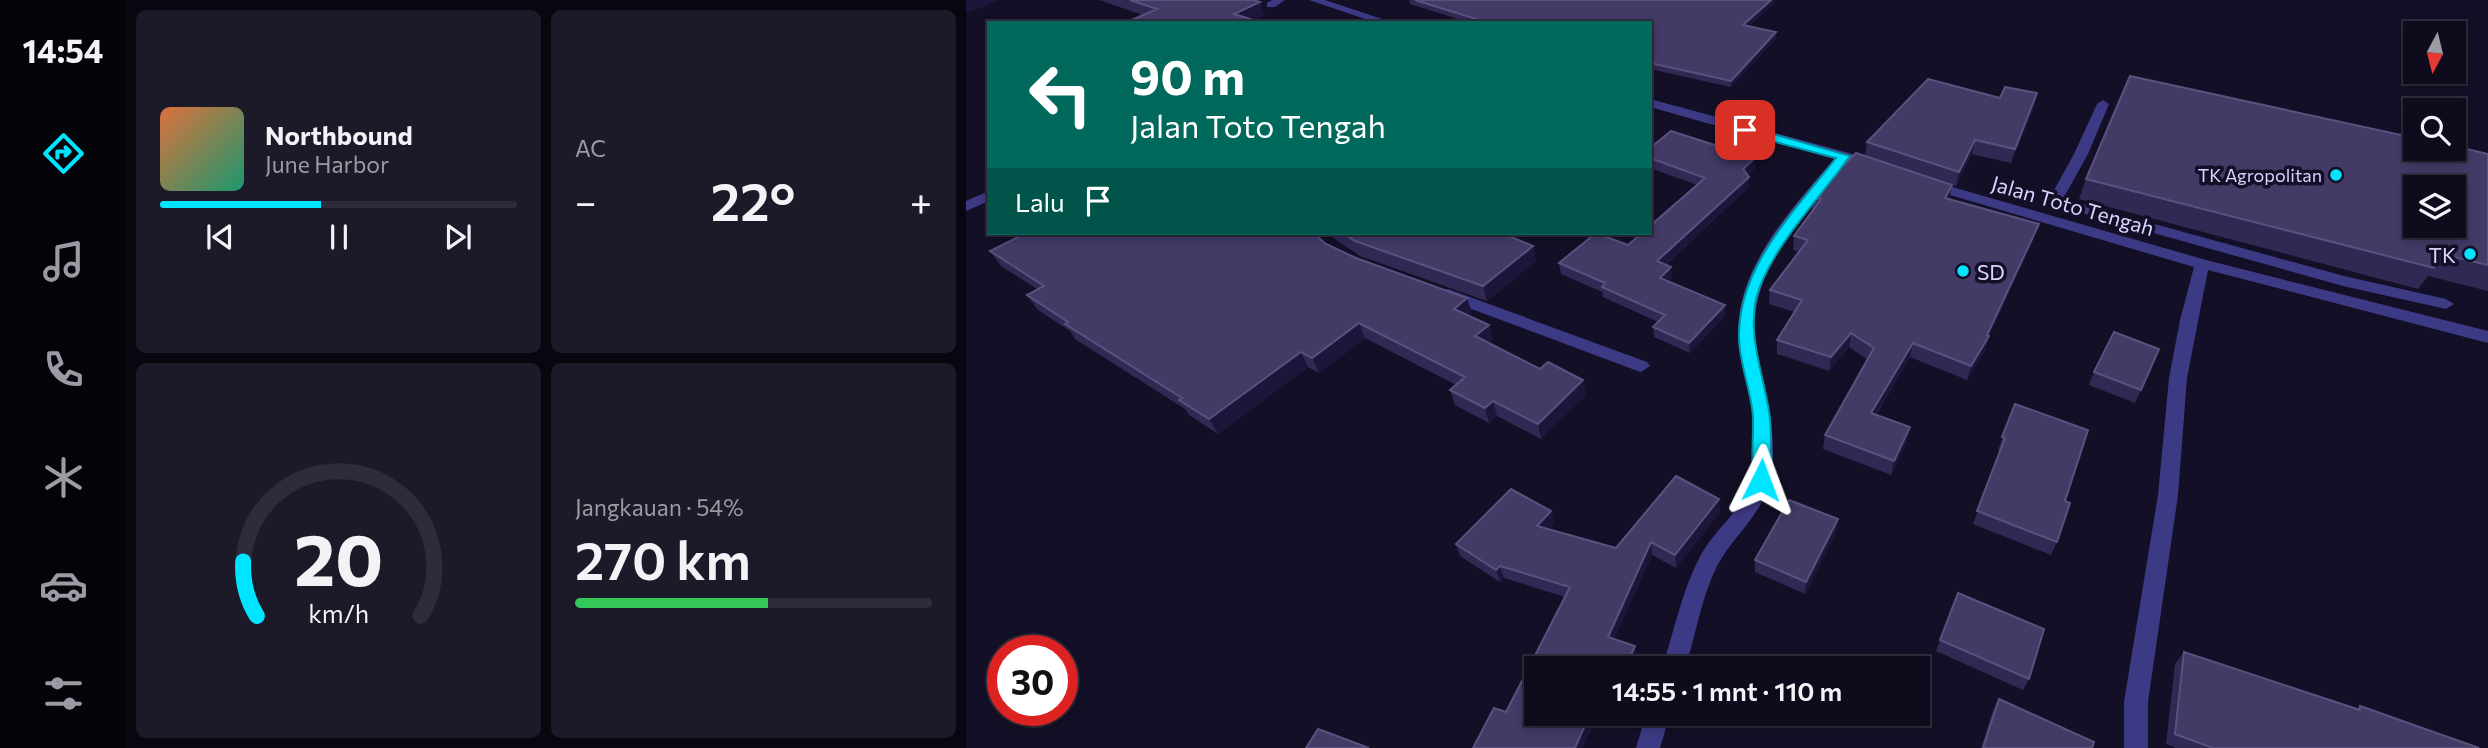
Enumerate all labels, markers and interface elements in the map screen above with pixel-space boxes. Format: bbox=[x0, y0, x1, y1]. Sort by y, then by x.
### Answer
north arrow bbox=[2403, 21, 2466, 84]
map controls bbox=[2403, 21, 2466, 238]
text: 14:54 bbox=[23, 30, 103, 70]
text: 90 m bbox=[1130, 45, 1245, 105]
icon: left bbox=[1015, 49, 1106, 140]
button: search bbox=[2403, 98, 2466, 161]
pin bbox=[1715, 100, 1775, 160]
text: Jalan Toto Tengah bbox=[1130, 105, 1386, 145]
icon: arrive bbox=[1726, 111, 1764, 149]
text: Northbound bbox=[265, 119, 413, 150]
icon: directions bbox=[39, 129, 88, 178]
text: AC bbox=[575, 134, 606, 162]
text: June Harbor bbox=[265, 150, 389, 178]
place label: TK Agropolitan bbox=[2198, 164, 2322, 186]
marker: TK Agropolitan bbox=[2328, 167, 2344, 183]
text: 22° bbox=[711, 168, 795, 232]
street label: Jalan Toto Tengah bbox=[1989, 170, 2157, 240]
button: layers bbox=[2403, 175, 2466, 238]
text: − bbox=[575, 177, 597, 224]
text: + bbox=[910, 177, 932, 224]
icon: arrive bbox=[1079, 182, 1117, 220]
text: Lalu bbox=[1015, 186, 1065, 217]
icon: previous bbox=[201, 218, 239, 256]
icon: pause bbox=[320, 218, 358, 256]
icon: next bbox=[439, 218, 477, 256]
icon: music bbox=[39, 237, 88, 286]
place label: TK bbox=[2428, 242, 2456, 267]
marker: TK bbox=[2462, 246, 2478, 262]
place label: SD bbox=[1977, 259, 2005, 284]
marker: SD bbox=[1955, 263, 1971, 279]
icon: phone bbox=[39, 345, 88, 394]
position arrow bbox=[1724, 443, 1798, 517]
icon: climate bbox=[39, 453, 88, 502]
text: Jangkauan · 54% bbox=[575, 493, 743, 521]
text: 20 bbox=[294, 513, 383, 602]
text: 270 km bbox=[575, 527, 751, 591]
icon: car bbox=[39, 561, 88, 610]
text: km/h bbox=[308, 598, 369, 628]
speed limit sign: 30 bbox=[987, 635, 1078, 726]
icon: filters bbox=[39, 669, 88, 718]
text: 14:55 · 1 mnt · 110 m bbox=[1612, 675, 1842, 706]

